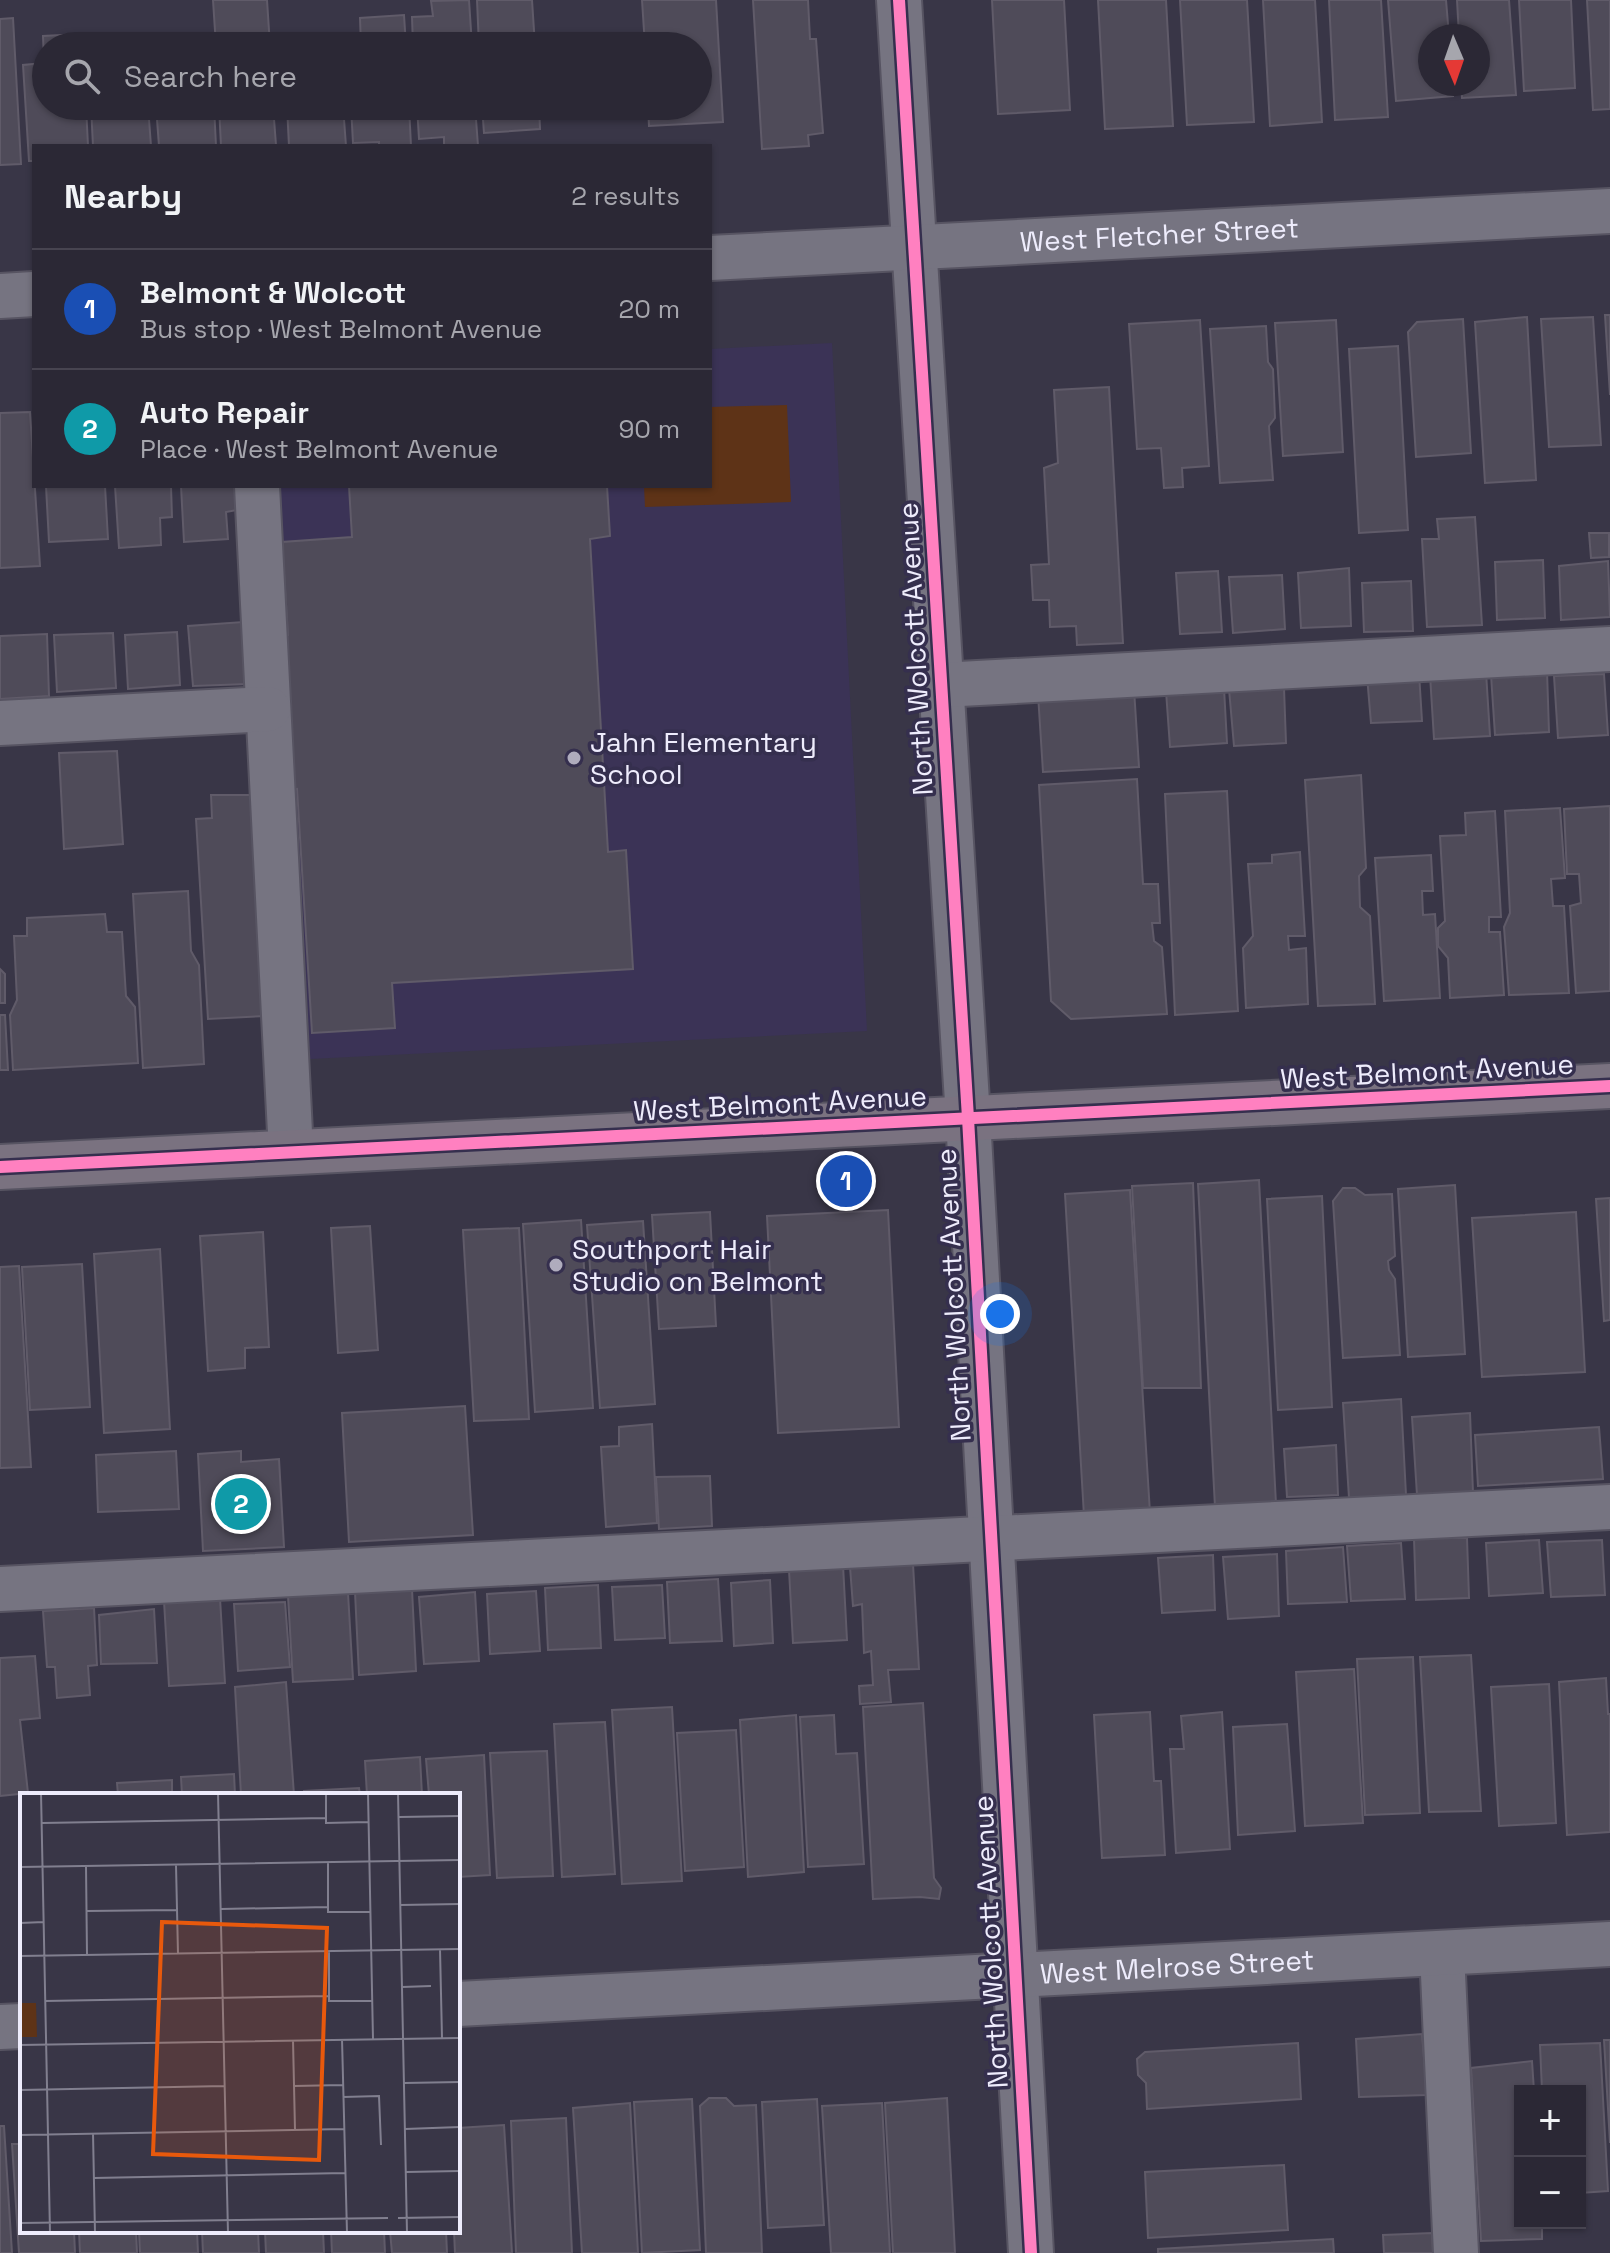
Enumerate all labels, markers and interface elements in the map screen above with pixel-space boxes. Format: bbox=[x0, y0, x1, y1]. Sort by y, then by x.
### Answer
north arrow bbox=[1418, 24, 1490, 96]
search box bbox=[32, 32, 712, 120]
icon: search bbox=[60, 54, 104, 98]
text: Search here bbox=[124, 57, 297, 96]
text: Nearby bbox=[64, 175, 182, 218]
text: 2 results bbox=[571, 179, 680, 213]
street label: West Fletcher Street bbox=[1019, 209, 1300, 260]
text: Belmont & Wolcott bbox=[140, 273, 406, 312]
text: 1 bbox=[84, 292, 96, 326]
text: 20 m bbox=[619, 292, 680, 326]
text: Bus stop · West Belmont Avenue bbox=[140, 312, 542, 346]
text: Auto Repair bbox=[140, 393, 309, 432]
text: 2 bbox=[82, 412, 98, 446]
text: 90 m bbox=[618, 412, 680, 446]
text: Place · West Belmont Avenue bbox=[140, 432, 498, 466]
street label: North Wolcott Avenue bbox=[889, 502, 941, 796]
place label: Jahn Elementary School bbox=[590, 724, 817, 792]
marker: Jahn Elementary School bbox=[565, 749, 583, 767]
street label: West Belmont Avenue bbox=[1279, 1045, 1575, 1097]
street label: West Belmont Avenue bbox=[632, 1077, 928, 1129]
street label: North Wolcott Avenue bbox=[927, 1148, 979, 1442]
pin: 1 bbox=[820, 1151, 872, 1211]
place label: Southport Hair Studio on Belmont bbox=[572, 1231, 823, 1299]
marker: Southport Hair Studio on Belmont bbox=[547, 1256, 565, 1274]
your location bbox=[980, 1294, 1020, 1334]
pin: 2 bbox=[215, 1474, 267, 1534]
inset map bbox=[20, 1793, 460, 2233]
street label: North Wolcott Avenue bbox=[964, 1795, 1016, 2089]
street label: West Melrose Street bbox=[1039, 1941, 1315, 1992]
map controls bbox=[1514, 2085, 1586, 2229]
button: + bbox=[1514, 2085, 1586, 2157]
button: − bbox=[1514, 2157, 1586, 2229]

